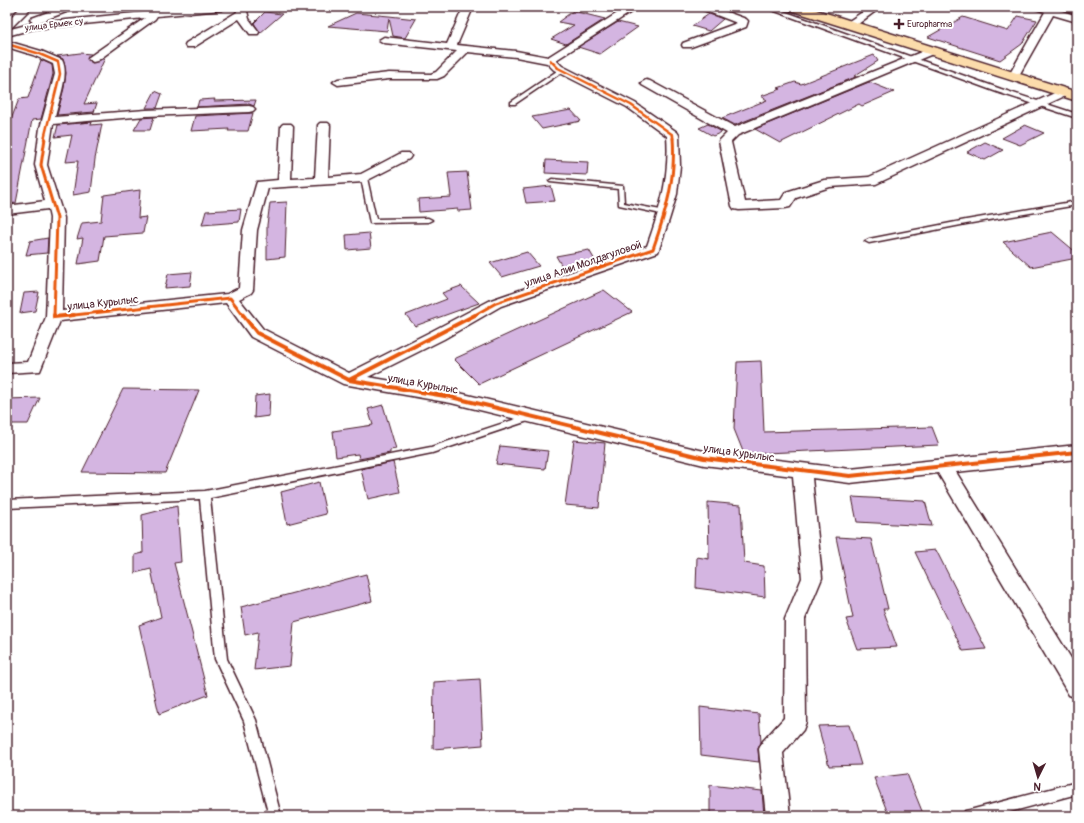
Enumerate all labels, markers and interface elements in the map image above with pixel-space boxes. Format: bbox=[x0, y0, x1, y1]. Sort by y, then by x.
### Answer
street label: улица Ермек су bbox=[23, 16, 84, 34]
marker: Europharma bbox=[894, 19, 904, 29]
place label: Europharma bbox=[907, 19, 952, 30]
street label: улица Алии Молдагуловой bbox=[522, 238, 643, 290]
street label: улица Курылыс bbox=[66, 293, 140, 313]
street label: улица Курылыс bbox=[386, 371, 460, 397]
street label: улица Курылыс bbox=[702, 441, 776, 464]
north arrow bbox=[1018, 757, 1058, 797]
text: N bbox=[1032, 780, 1041, 793]

